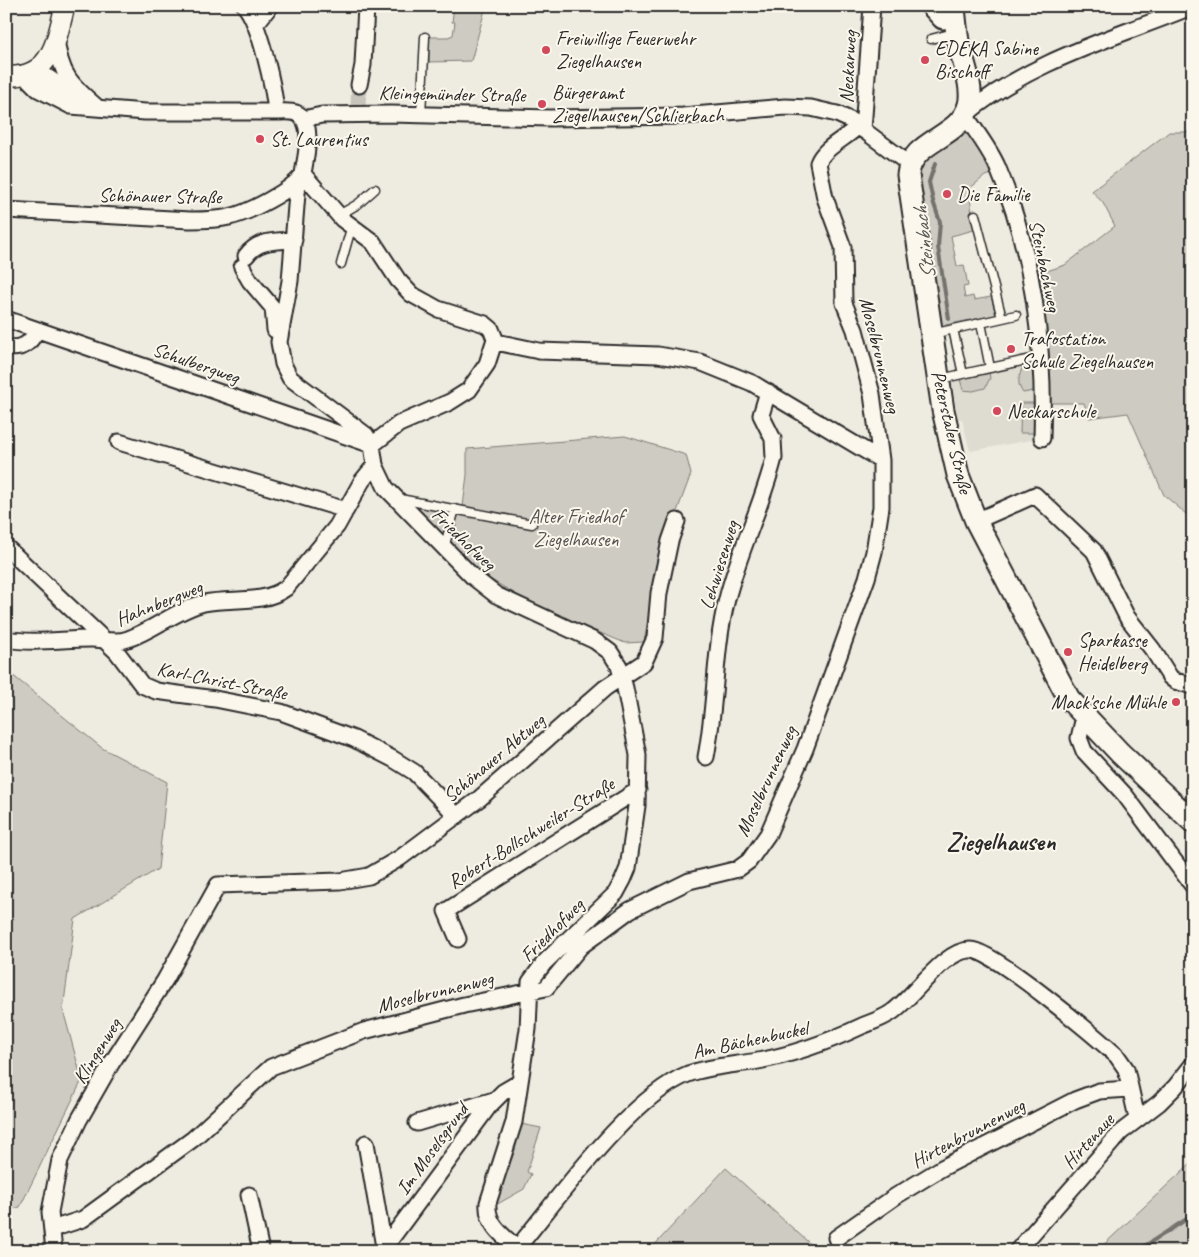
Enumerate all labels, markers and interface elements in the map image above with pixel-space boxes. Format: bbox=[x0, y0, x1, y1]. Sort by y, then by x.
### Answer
place label: Freiwillige Feuerwehr Ziegelhausen bbox=[556, 26, 697, 74]
street label: Neckarweg bbox=[834, 28, 862, 104]
place label: EDEKA Sabine Bischoff bbox=[935, 36, 1040, 84]
marker: Freiwillige Feuerwehr Ziegelhausen bbox=[540, 44, 552, 56]
marker: EDEKA Sabine Bischoff bbox=[919, 54, 931, 66]
street label: Kleingemünder Straße bbox=[378, 80, 527, 108]
place label: Bürgeramt Ziegelhausen/Schlierbach bbox=[552, 80, 725, 128]
marker: Bürgeramt Ziegelhausen/Schlierbach bbox=[536, 98, 548, 110]
place label: St. Laurentius bbox=[270, 127, 370, 152]
marker: St. Laurentius bbox=[254, 133, 266, 145]
street label: Schönauer Straße bbox=[98, 182, 223, 210]
place label: Die Familie bbox=[957, 182, 1031, 207]
marker: Die Familie bbox=[941, 188, 953, 200]
water label: Steinbach bbox=[906, 204, 941, 281]
street label: Steinbachweg bbox=[1023, 218, 1067, 315]
street label: Moselbrunnenweg bbox=[853, 294, 907, 418]
place label: Trafostation Schule Ziegelhausen bbox=[1021, 326, 1154, 374]
street label: Schulbergweg bbox=[150, 337, 244, 390]
marker: Trafostation Schule Ziegelhausen bbox=[1005, 343, 1017, 355]
street label: Peterstaler Straße bbox=[926, 368, 979, 497]
place label: Neckarschule bbox=[1007, 399, 1097, 424]
marker: Neckarschule bbox=[991, 405, 1003, 417]
street label: Friedhofweg bbox=[426, 502, 503, 577]
park label: Alter Friedhof Ziegelhausen bbox=[529, 504, 628, 552]
street label: Lehwiesenweg bbox=[694, 516, 745, 612]
street label: Hahnbergweg bbox=[112, 574, 207, 632]
place label: Sparkasse Heidelberg bbox=[1078, 628, 1149, 676]
marker: Sparkasse Heidelberg bbox=[1062, 646, 1074, 658]
street label: Karl-Christ-Straße bbox=[155, 656, 291, 706]
place label: Mack'sche Mühle bbox=[1051, 690, 1167, 715]
marker: Mack'sche Mühle bbox=[1170, 696, 1182, 708]
street label: Schönauer Abtweg bbox=[438, 707, 552, 808]
street label: Moselbrunnenweg bbox=[730, 720, 803, 840]
street label: Robert-Bollschweiler-Straße bbox=[443, 771, 620, 894]
district label: Ziegelhausen bbox=[947, 826, 1056, 858]
street label: Friedhofweg bbox=[515, 891, 591, 967]
street label: Moselbrunnenweg bbox=[374, 965, 498, 1019]
street label: Klingenweg bbox=[67, 1012, 128, 1089]
street label: Am Bächenbuckel bbox=[690, 1015, 813, 1064]
street label: Hirtenbrunnenweg bbox=[907, 1092, 1030, 1173]
street label: Im Moselsgrund bbox=[390, 1096, 476, 1200]
street label: Hirtenaue bbox=[1056, 1107, 1121, 1174]

